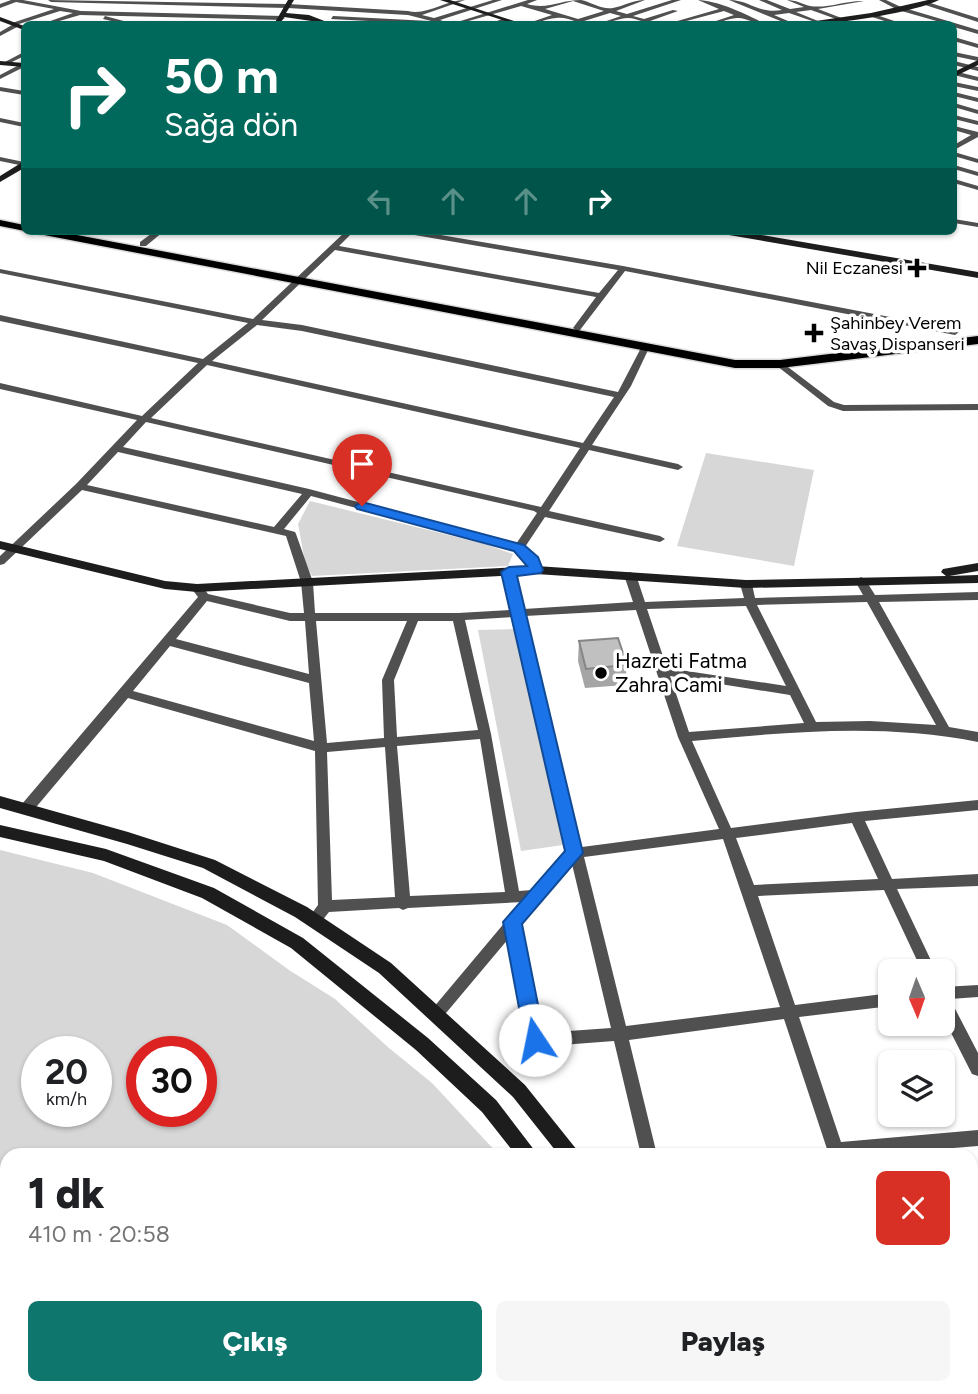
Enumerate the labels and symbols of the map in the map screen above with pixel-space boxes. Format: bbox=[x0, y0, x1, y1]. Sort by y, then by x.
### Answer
place label: Nil Eczanesi bbox=[806, 257, 903, 279]
marker: Nil Eczanesi bbox=[909, 260, 925, 276]
place label: Şahinbey Verem Savaş Dispanseri bbox=[830, 312, 965, 355]
marker: Şahinbey Verem Savaş Dispanseri bbox=[804, 323, 824, 343]
pin bbox=[332, 434, 392, 506]
place label: Hazreti Fatma Zahra Cami bbox=[615, 648, 747, 697]
marker: Hazreti Fatma Zahra Cami bbox=[593, 665, 609, 681]
north arrow bbox=[878, 959, 956, 1036]
position arrow bbox=[498, 1003, 572, 1077]
speed limit sign: 30 bbox=[126, 1036, 217, 1127]

